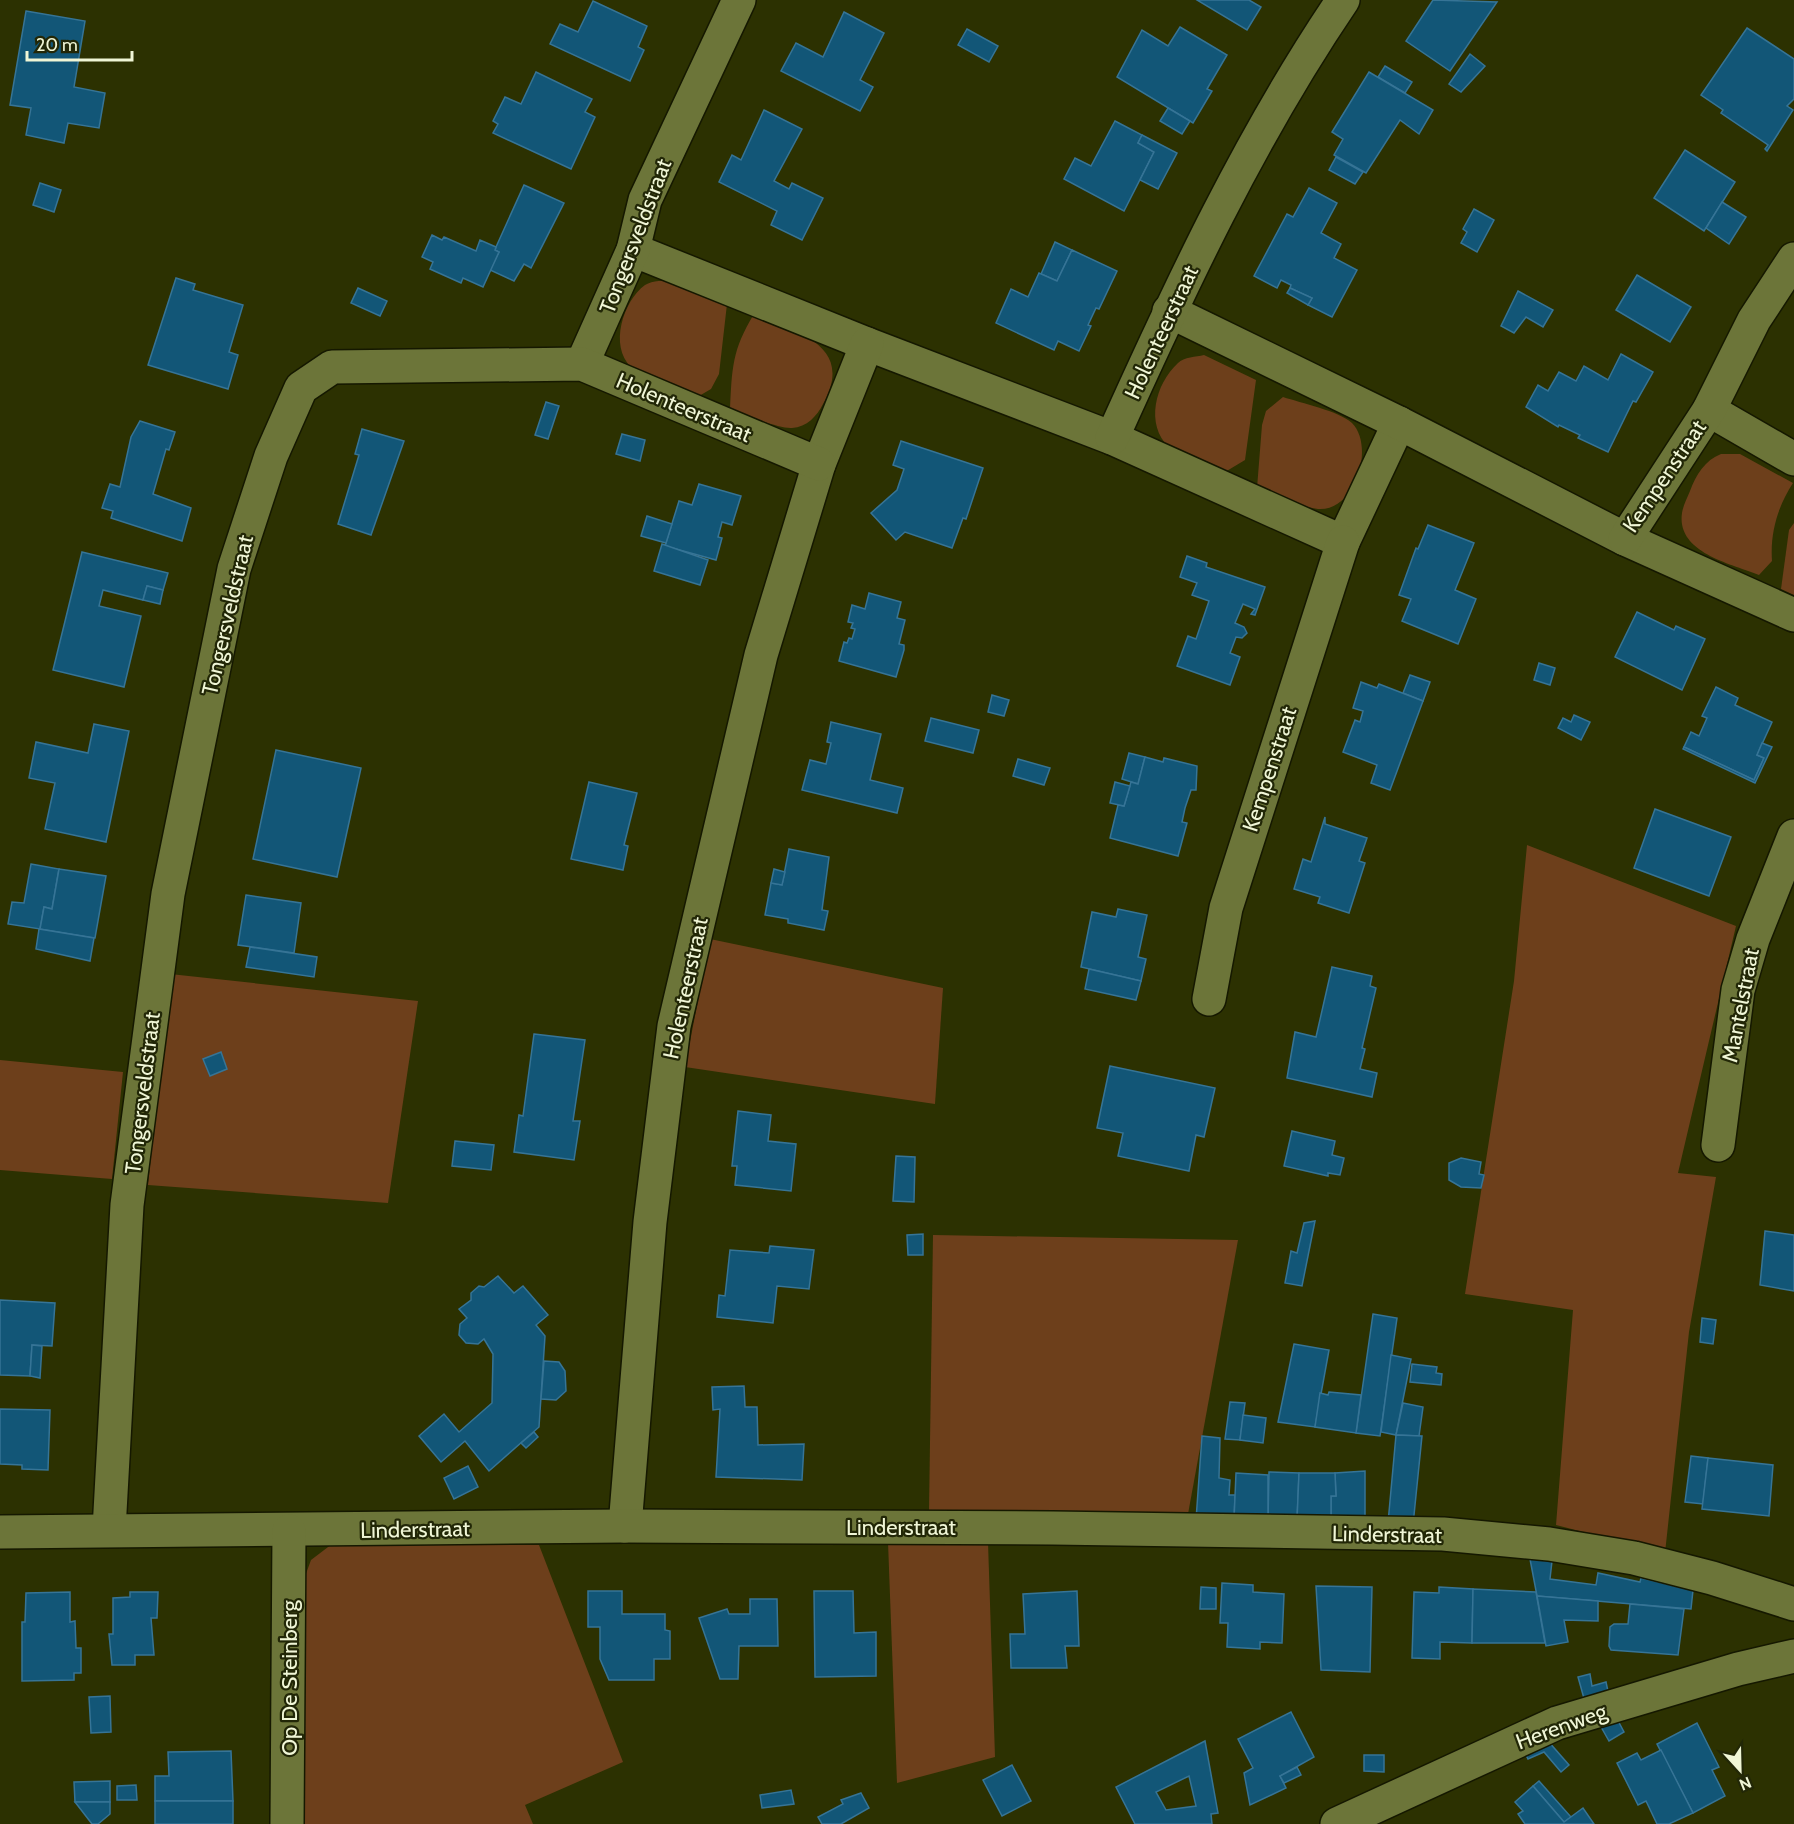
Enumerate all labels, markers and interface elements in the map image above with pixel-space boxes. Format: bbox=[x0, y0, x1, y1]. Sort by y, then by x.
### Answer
scale bar bbox=[27, 24, 132, 62]
text: 20 m bbox=[36, 34, 78, 56]
street label: Tongersveldstraat bbox=[594, 154, 678, 317]
street label: Holenteerstraat bbox=[1119, 261, 1204, 403]
street label: Holenteerstraat bbox=[612, 367, 756, 448]
street label: Kempenstraat bbox=[1617, 414, 1712, 538]
street label: Tongersveldstraat bbox=[196, 532, 259, 698]
street label: Kempenstraat bbox=[1237, 703, 1303, 835]
street label: Holenteerstraat bbox=[657, 914, 714, 1061]
street label: Mantelstraat bbox=[1716, 945, 1765, 1065]
street label: Tongersveldstraat bbox=[119, 1010, 166, 1176]
street label: Linderstraat bbox=[846, 1514, 957, 1541]
street label: Linderstraat bbox=[360, 1515, 471, 1544]
street label: Linderstraat bbox=[1332, 1520, 1443, 1549]
street label: Op De Steinberg bbox=[276, 1599, 303, 1756]
street label: Herenweg bbox=[1512, 1697, 1611, 1755]
north arrow bbox=[1710, 1740, 1770, 1800]
text: N bbox=[1737, 1773, 1754, 1794]

